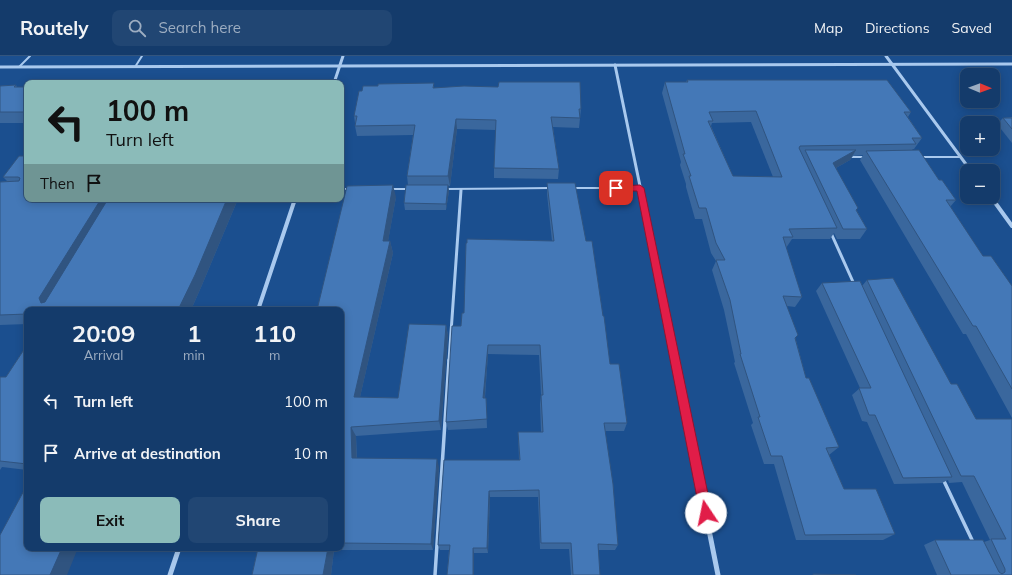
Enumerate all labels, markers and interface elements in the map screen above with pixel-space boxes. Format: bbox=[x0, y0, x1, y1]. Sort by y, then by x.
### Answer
search box bbox=[112, 10, 392, 46]
text: Routely bbox=[20, 16, 88, 40]
icon: search bbox=[126, 17, 148, 39]
text: Search here bbox=[158, 18, 241, 37]
text: Map bbox=[814, 19, 843, 37]
text: Directions bbox=[865, 19, 930, 37]
text: Saved bbox=[952, 19, 992, 37]
north arrow bbox=[960, 68, 1000, 108]
map controls bbox=[960, 68, 1000, 204]
text: 100 m bbox=[106, 93, 189, 128]
icon: left bbox=[40, 96, 92, 148]
button: + bbox=[960, 116, 1000, 156]
text: Turn left bbox=[106, 128, 174, 151]
button: − bbox=[960, 164, 1000, 204]
pin bbox=[599, 171, 633, 205]
icon: arrive bbox=[83, 172, 105, 194]
text: Then bbox=[40, 174, 75, 193]
icon: arrive bbox=[605, 177, 627, 199]
text: 20:09 bbox=[72, 318, 135, 348]
text: 1 bbox=[187, 318, 201, 348]
text: 110 bbox=[253, 318, 296, 348]
text: Arrival bbox=[84, 347, 123, 363]
text: min bbox=[183, 347, 205, 363]
text: m bbox=[269, 347, 280, 363]
icon: left bbox=[40, 390, 62, 412]
text: Turn left bbox=[74, 392, 133, 411]
text: 100 m bbox=[284, 392, 328, 411]
icon: arrive bbox=[40, 442, 62, 464]
text: Arrive at destination bbox=[74, 444, 221, 463]
text: 10 m bbox=[293, 444, 328, 463]
position arrow bbox=[685, 492, 727, 534]
button: Exit bbox=[40, 497, 180, 543]
button: Share bbox=[188, 497, 328, 543]

